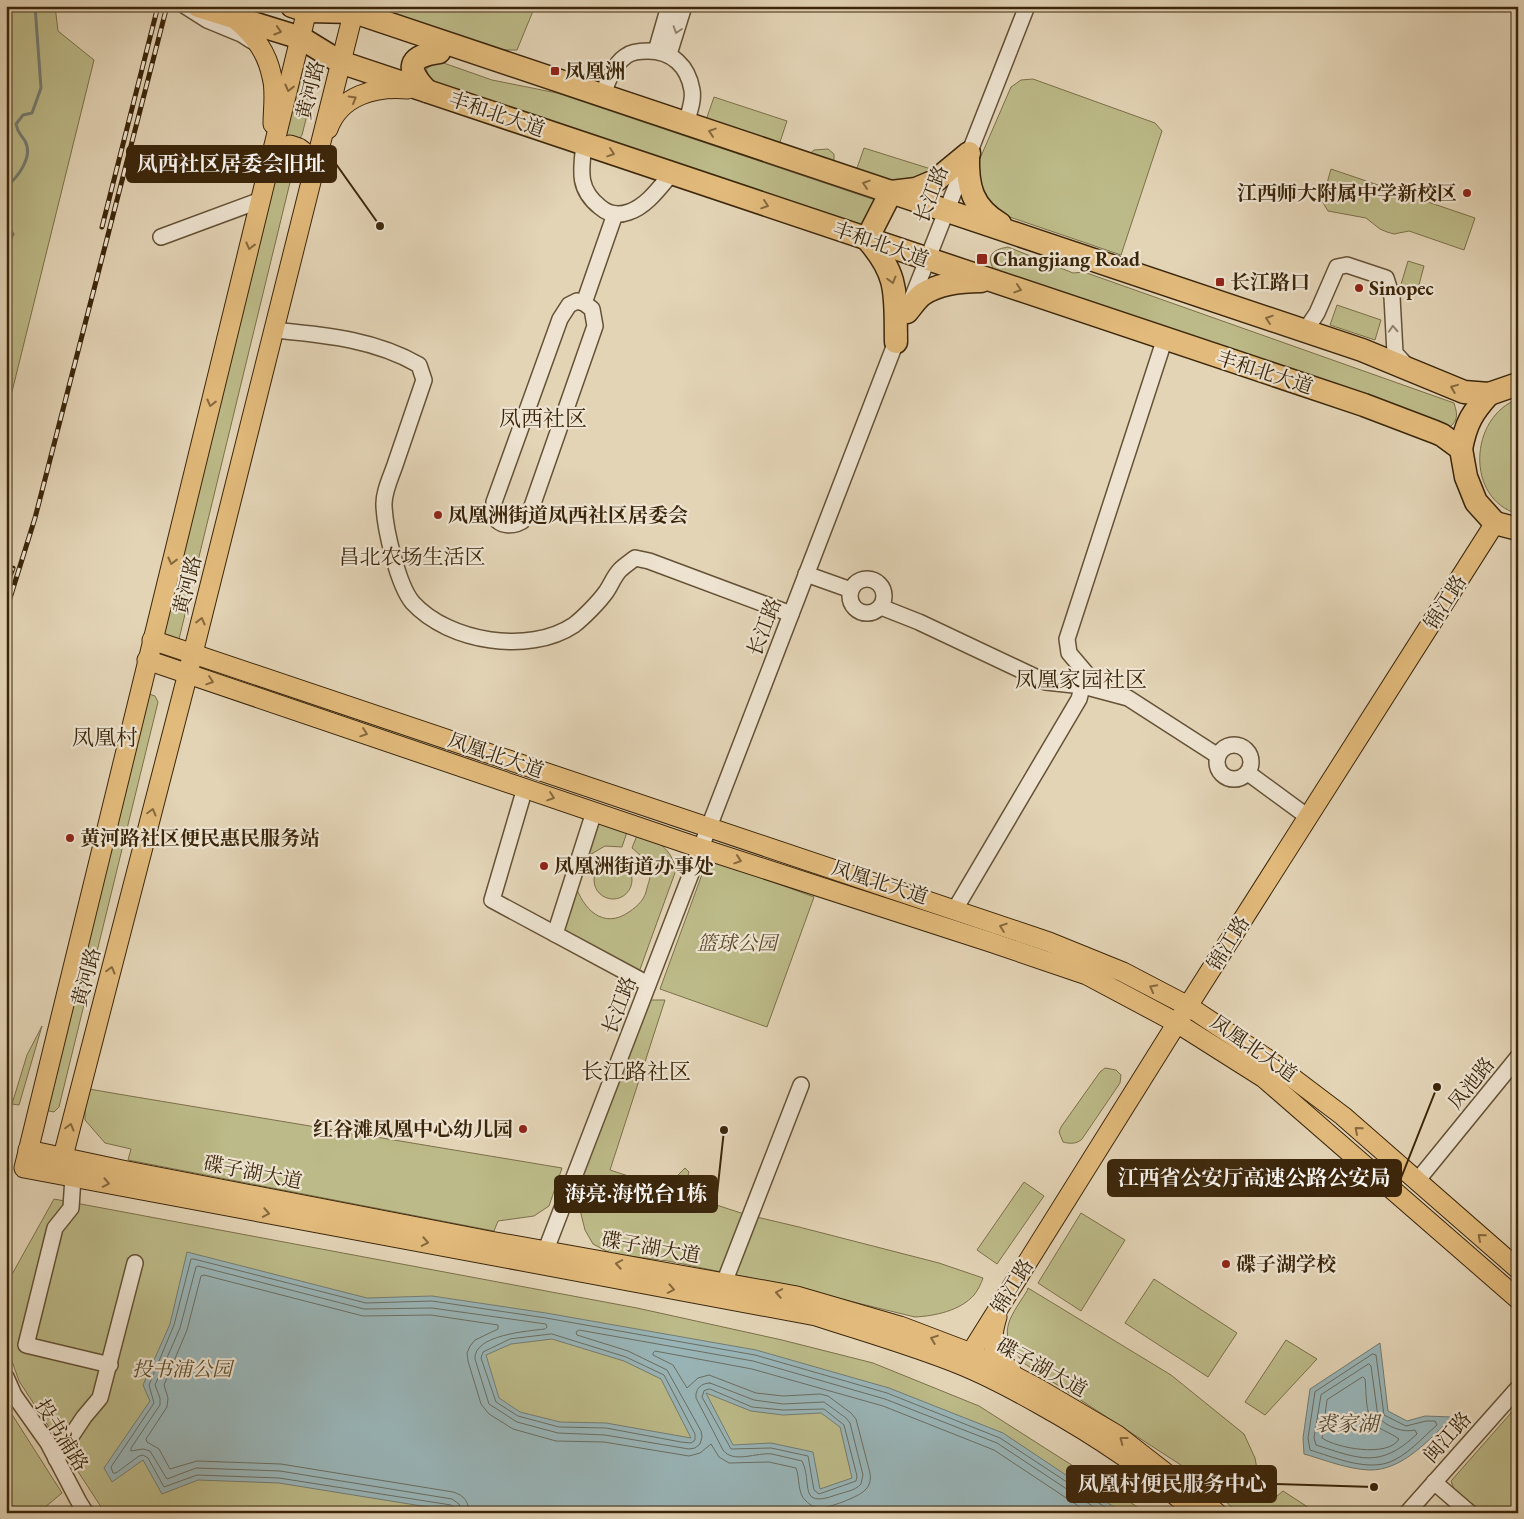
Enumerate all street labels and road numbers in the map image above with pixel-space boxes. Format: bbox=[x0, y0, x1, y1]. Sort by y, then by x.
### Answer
street label: 黄河路 bbox=[290, 58, 330, 122]
street label: 丰和北大道 bbox=[445, 85, 549, 143]
street label: 长江路 bbox=[908, 161, 954, 227]
street label: 丰和北大道 bbox=[829, 215, 933, 273]
street label: 丰和北大道 bbox=[1213, 344, 1317, 400]
street label: 黄河路 bbox=[167, 553, 207, 617]
street label: 锦江路 bbox=[1418, 570, 1472, 634]
street label: 长江路 bbox=[741, 594, 787, 660]
street label: 凤凰北大道 bbox=[444, 726, 548, 784]
street label: 凤凰北大道 bbox=[828, 854, 932, 910]
street label: 锦江路 bbox=[1201, 911, 1255, 975]
street label: 黄河路 bbox=[66, 945, 106, 1009]
street label: 长江路 bbox=[596, 972, 642, 1038]
street label: 凤凰北大道 bbox=[1206, 1009, 1302, 1087]
street label: 凤池路 bbox=[1442, 1052, 1500, 1114]
street label: 碟子湖大道 bbox=[201, 1150, 305, 1194]
street label: 碟子湖大道 bbox=[600, 1226, 702, 1268]
street label: 锦江路 bbox=[985, 1254, 1039, 1318]
street label: 碟子湖大道 bbox=[992, 1331, 1092, 1403]
street label: 投书浦路 bbox=[30, 1394, 94, 1476]
street label: 闽江路 bbox=[1417, 1406, 1477, 1468]

